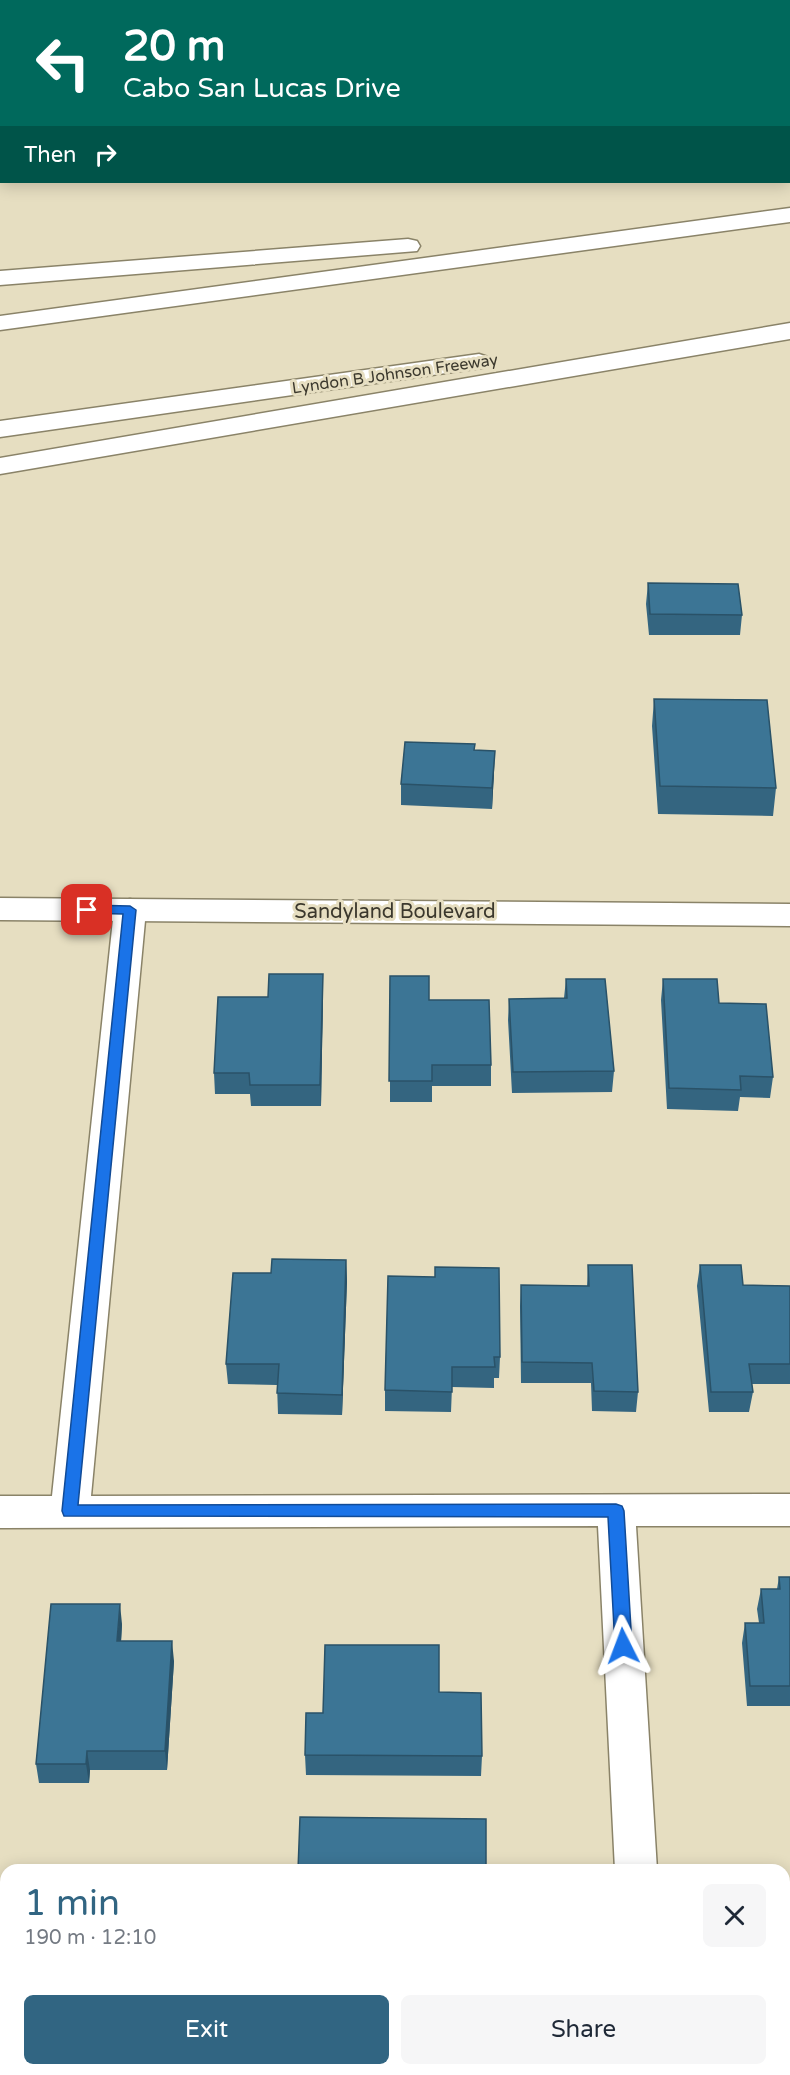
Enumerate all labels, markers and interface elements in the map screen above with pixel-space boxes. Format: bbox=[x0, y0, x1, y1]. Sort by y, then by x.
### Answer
text: 20 m bbox=[123, 21, 225, 72]
icon: left bbox=[24, 24, 102, 102]
text: Cabo San Lucas Drive bbox=[123, 72, 401, 105]
icon: right bbox=[89, 138, 122, 171]
text: Then bbox=[24, 142, 77, 168]
street label: Lyndon B Johnson Freeway bbox=[291, 350, 500, 398]
pin bbox=[61, 884, 112, 935]
icon: arrive bbox=[70, 893, 103, 926]
street label: Sandyland Boulevard bbox=[294, 900, 496, 924]
position arrow bbox=[591, 1614, 655, 1678]
text: 1 min bbox=[24, 1882, 120, 1925]
button: close bbox=[703, 1884, 766, 1947]
text: 190 m · 12:10 bbox=[24, 1926, 156, 1950]
button: Exit bbox=[24, 1995, 389, 2064]
button: Share bbox=[401, 1995, 766, 2064]

